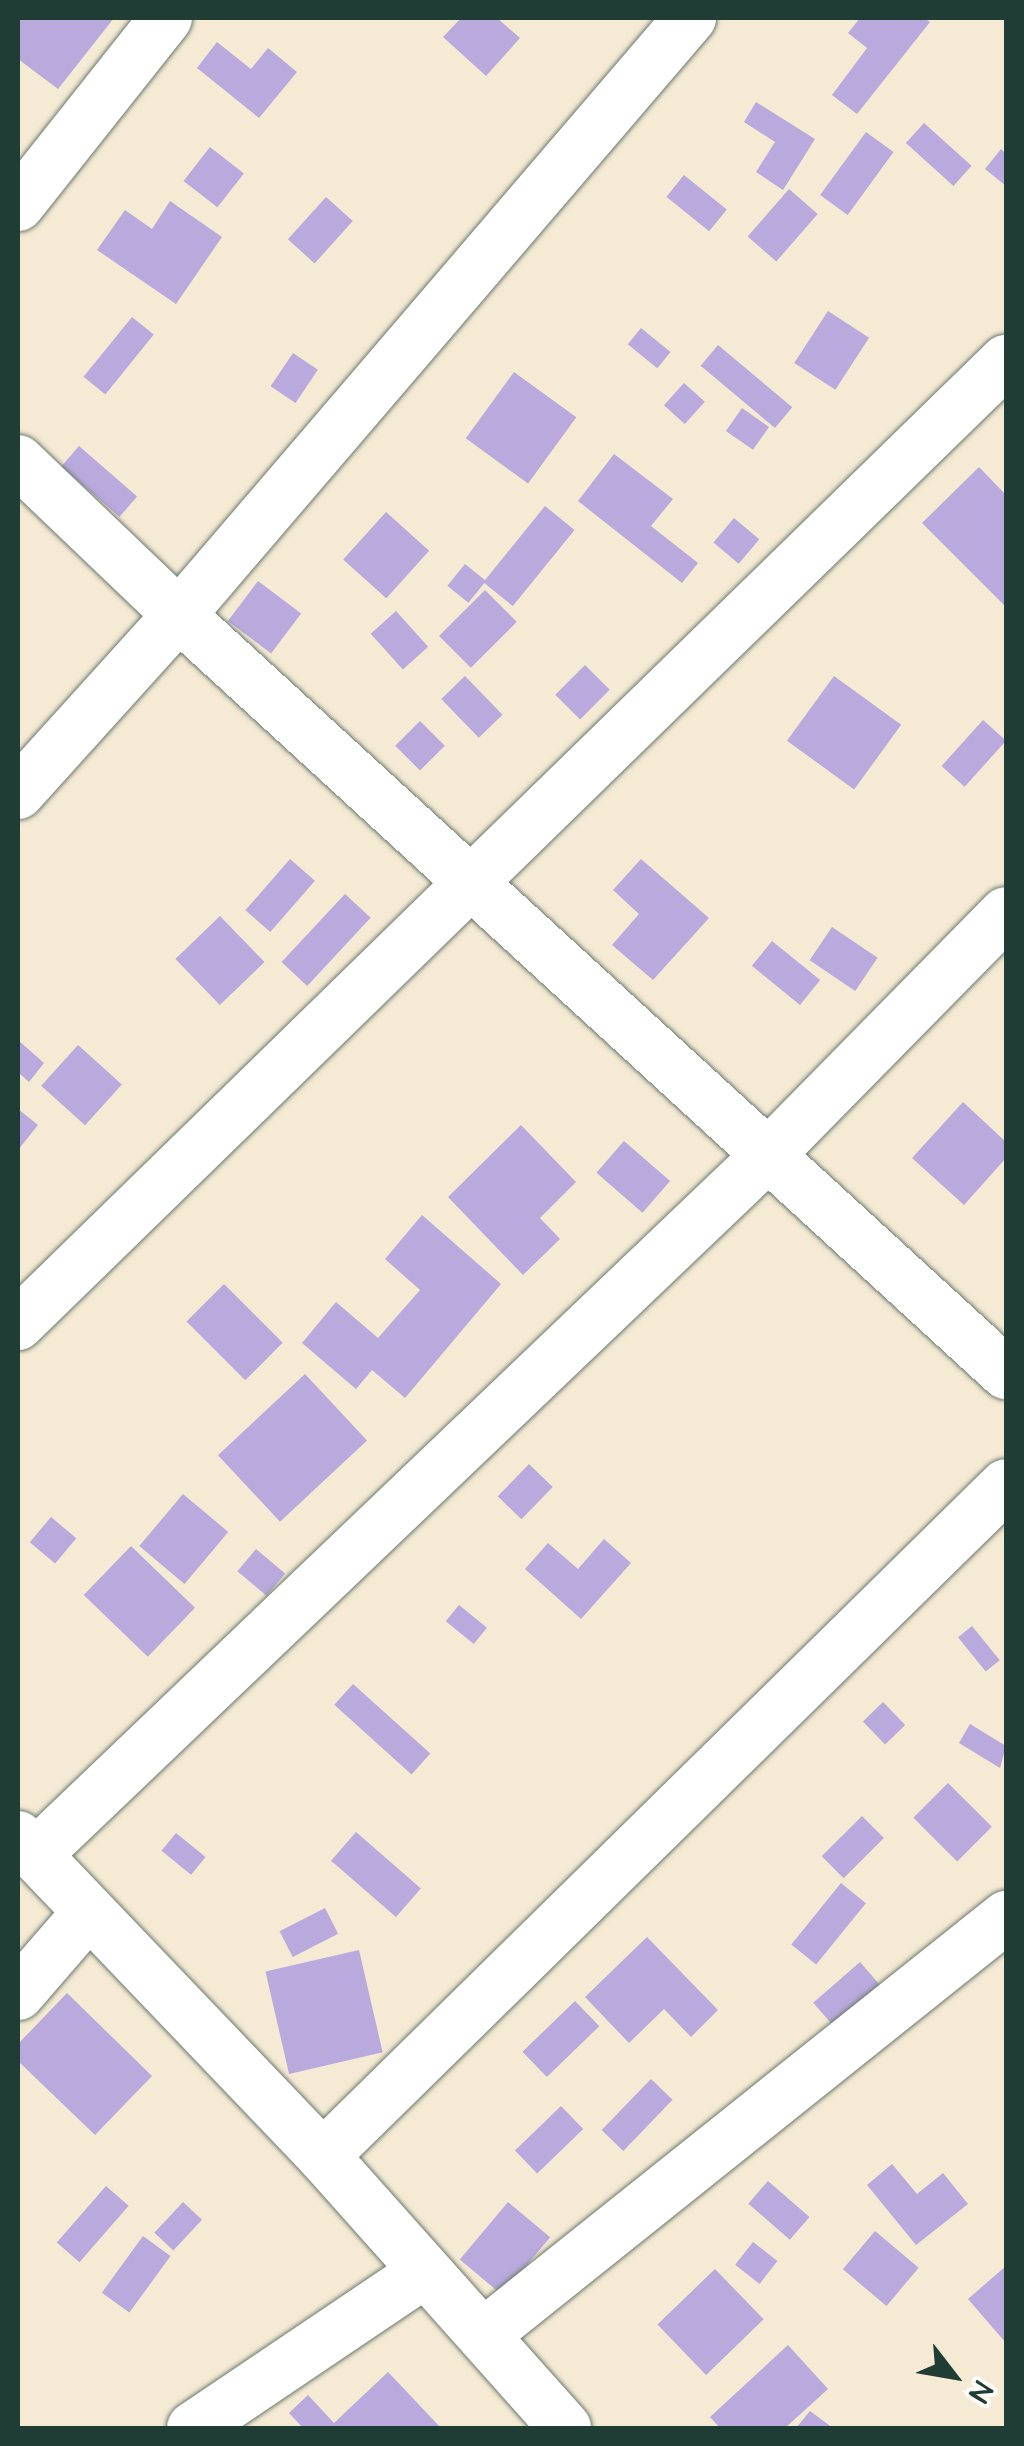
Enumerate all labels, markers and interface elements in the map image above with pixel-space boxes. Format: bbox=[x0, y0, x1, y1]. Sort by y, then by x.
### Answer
north arrow bbox=[904, 2326, 1004, 2426]
text: N bbox=[959, 2374, 1001, 2409]

